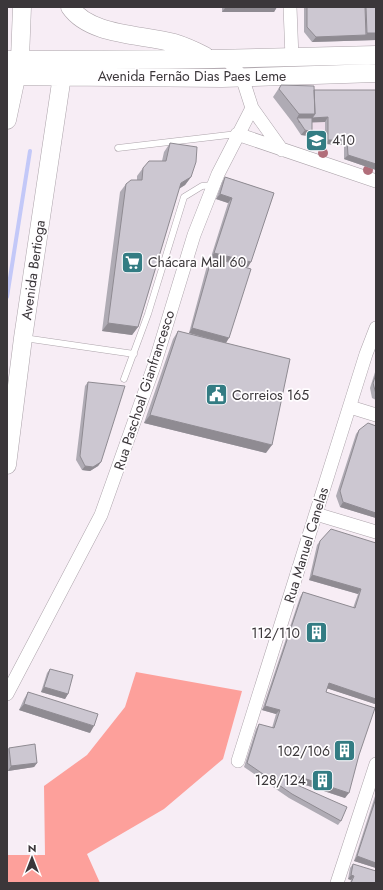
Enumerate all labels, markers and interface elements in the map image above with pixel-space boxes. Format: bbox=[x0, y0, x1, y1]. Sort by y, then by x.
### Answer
street label: Avenida Fernão Dias Paes Leme bbox=[98, 66, 286, 86]
school or university icon: 410 bbox=[304, 127, 330, 153]
place label: 410 bbox=[332, 130, 355, 150]
street label: Avenida Bertioga bbox=[16, 219, 50, 321]
supermarket icon: Chácara Mall 60 bbox=[120, 249, 146, 275]
place label: Chácara Mall 60 bbox=[148, 252, 246, 272]
street label: Rua Paschoal Gianfrancesco bbox=[109, 307, 179, 472]
public building icon: Correios 165 bbox=[203, 382, 229, 408]
place label: Correios 165 bbox=[232, 385, 309, 405]
street label: Rua Manuel Canelas bbox=[279, 484, 333, 605]
building icon: 112/110 bbox=[303, 620, 329, 646]
place label: 112/110 bbox=[251, 623, 300, 643]
building icon: 102/106 bbox=[332, 738, 358, 764]
place label: 102/106 bbox=[277, 741, 330, 761]
building icon: 128/124 bbox=[309, 767, 335, 793]
place label: 128/124 bbox=[255, 770, 306, 790]
north arrow bbox=[12, 838, 52, 878]
text: N bbox=[28, 840, 36, 856]

